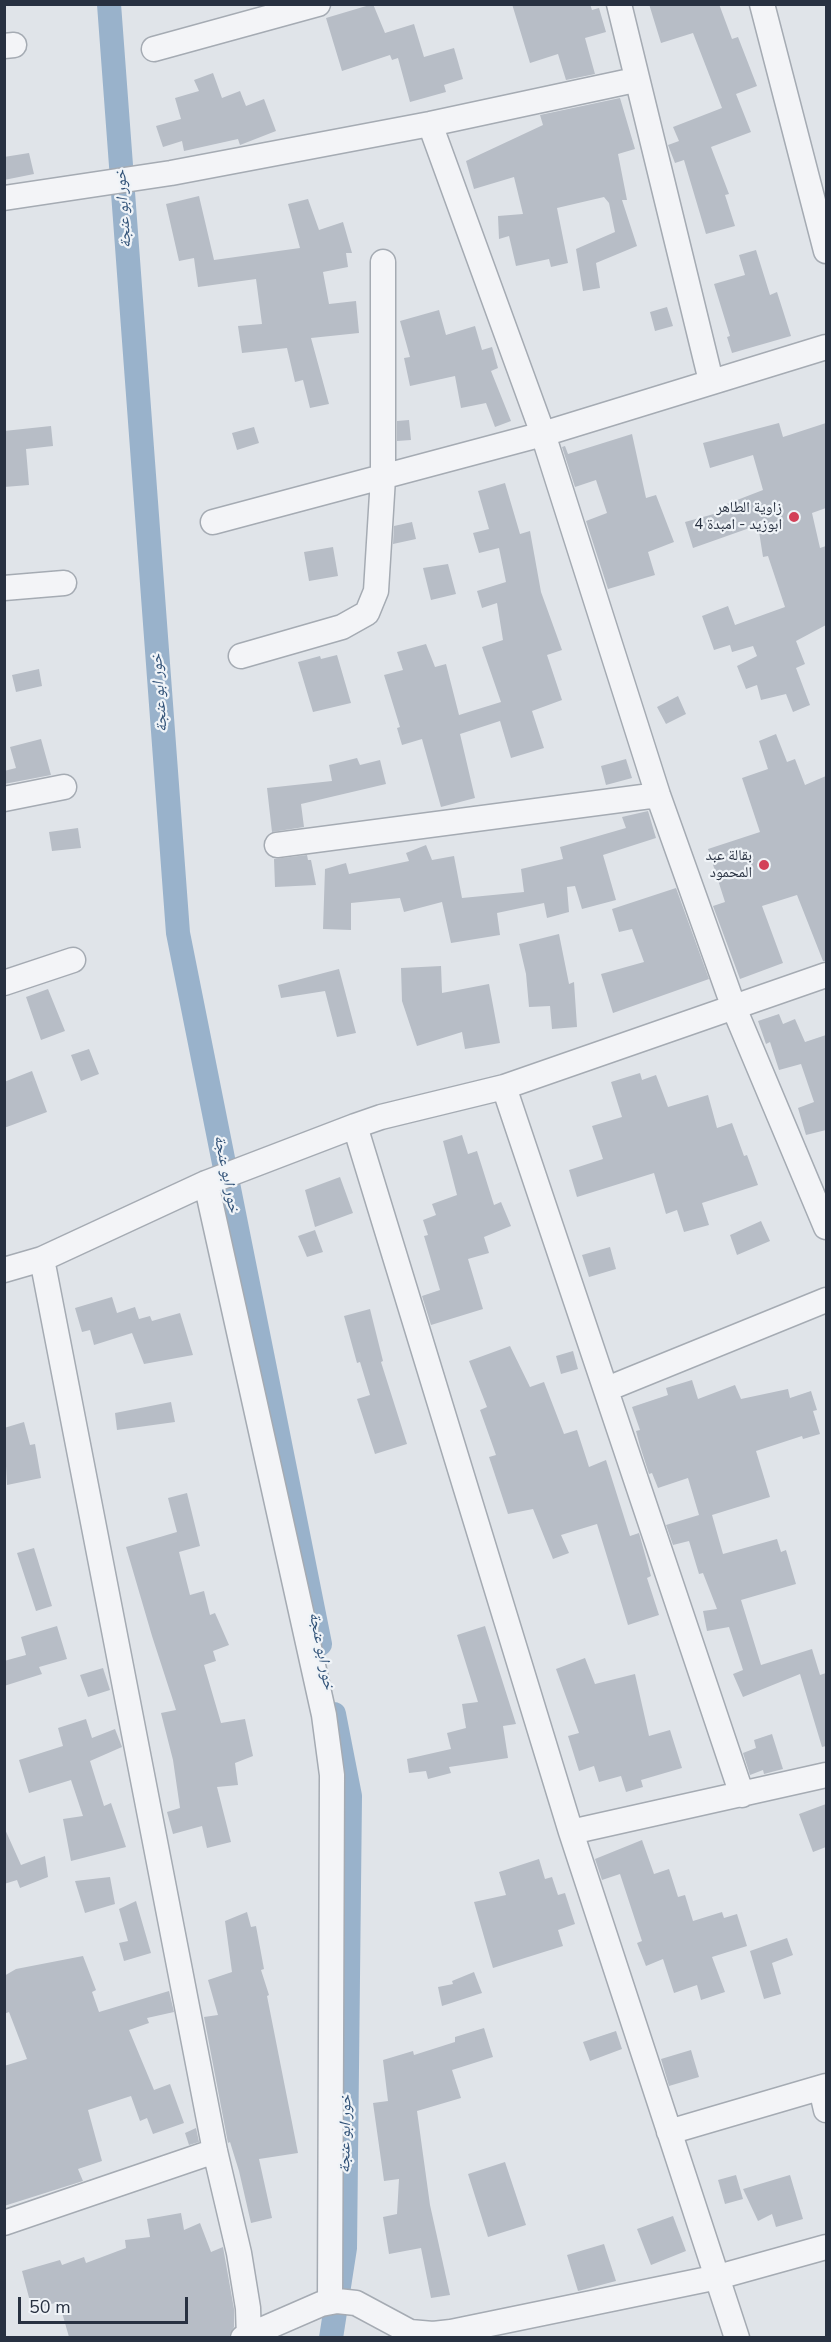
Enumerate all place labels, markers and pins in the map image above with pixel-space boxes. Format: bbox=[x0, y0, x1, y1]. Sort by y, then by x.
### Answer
place label: زاوية الطاهر ابوزيد - امبدة 4 bbox=[694, 499, 782, 534]
marker: زاوية الطاهر ابوزيد - امبدة 4 bbox=[787, 510, 801, 524]
place label: بقالة عبد المحمود bbox=[705, 847, 752, 882]
marker: بقالة عبد المحمود bbox=[757, 858, 771, 872]

